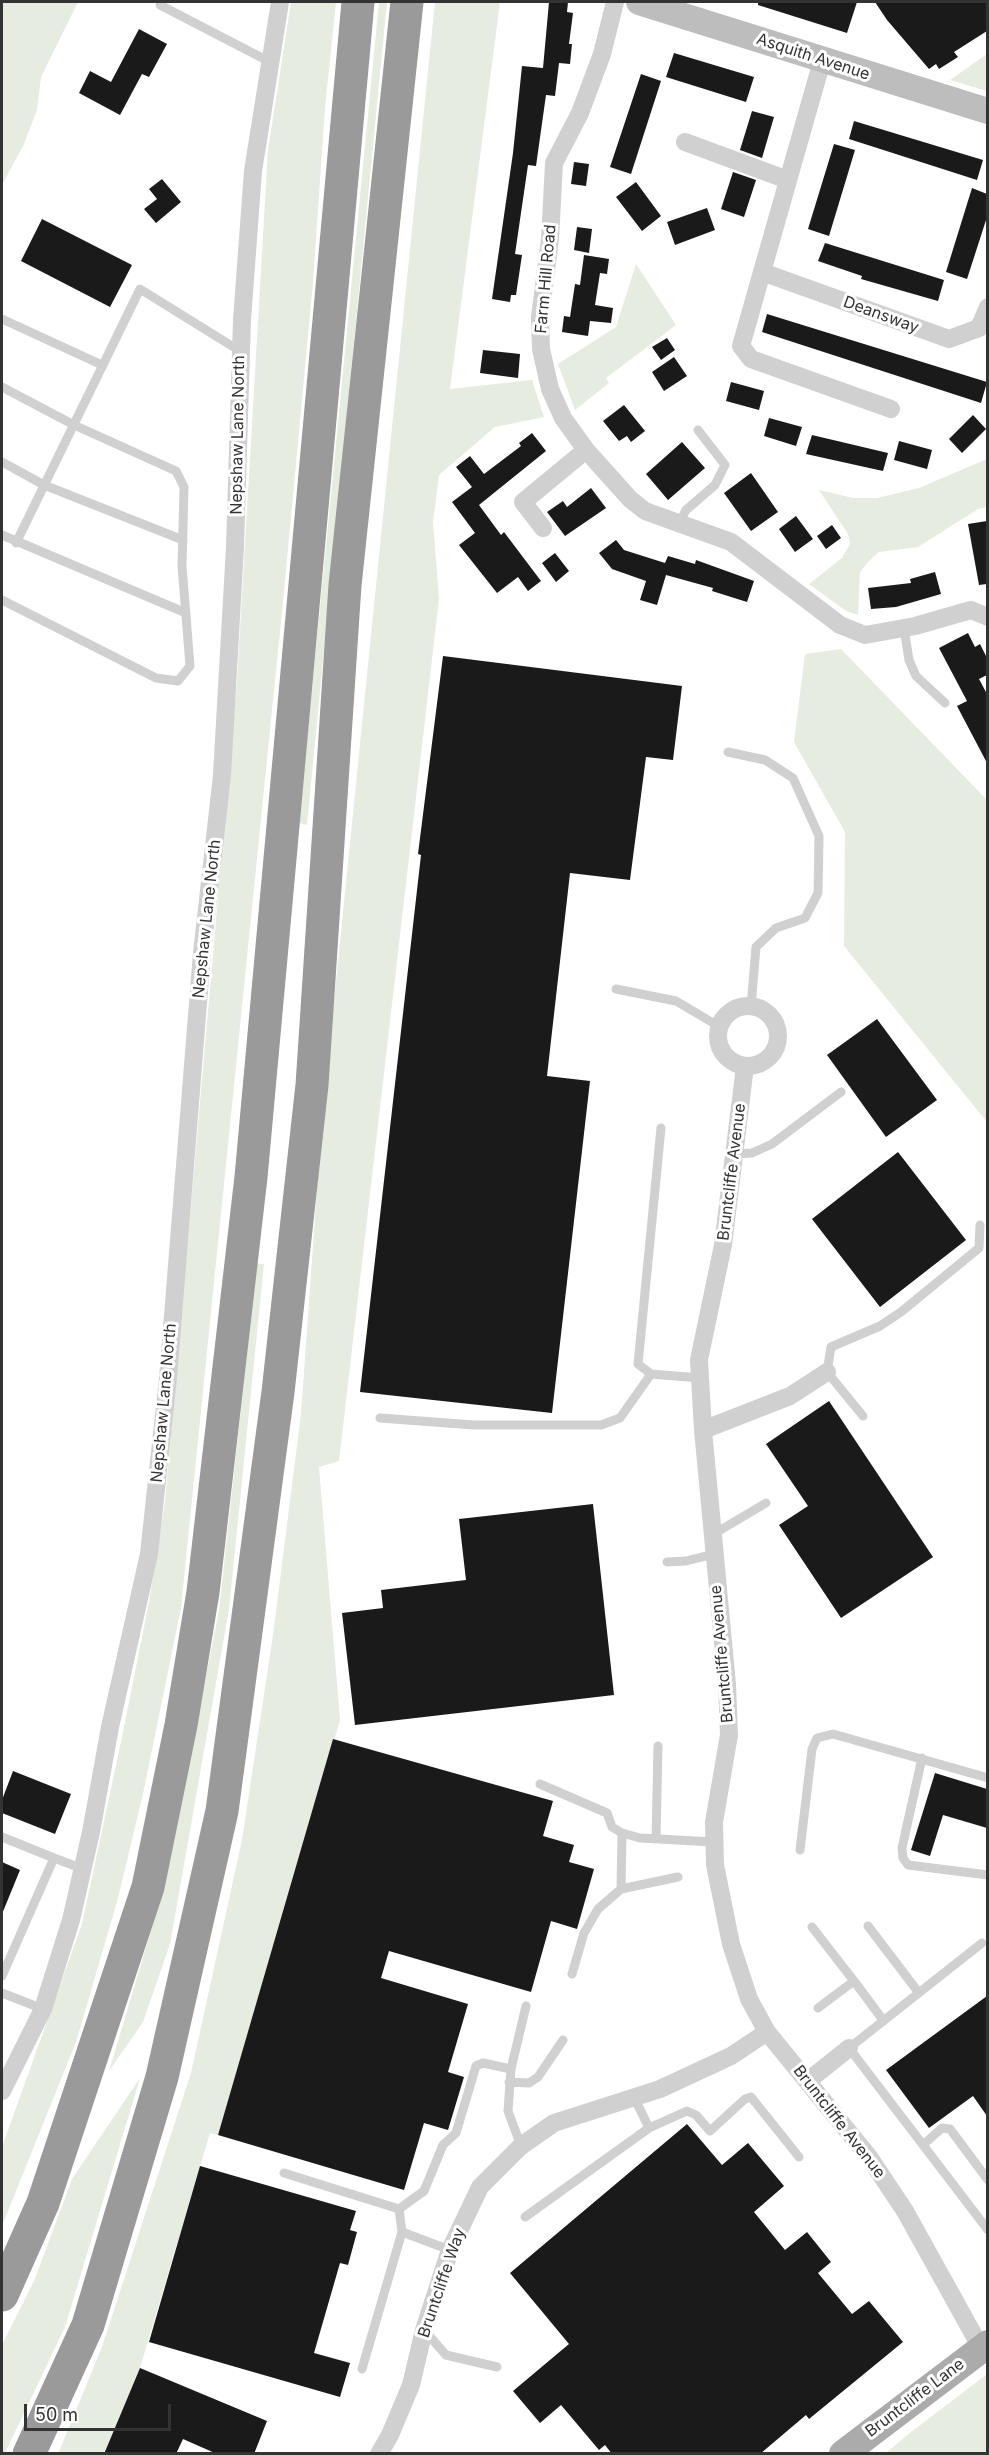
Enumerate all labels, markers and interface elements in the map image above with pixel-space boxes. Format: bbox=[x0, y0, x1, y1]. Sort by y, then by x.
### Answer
street label: Asquith Avenue bbox=[754, 30, 872, 84]
street label: Farm Hill Road bbox=[532, 224, 560, 334]
street label: Deansway bbox=[841, 293, 921, 337]
street label: Nepshaw Lane North bbox=[227, 355, 249, 515]
street label: Nepshaw Lane North bbox=[189, 839, 225, 999]
street label: Bruntcliffe Avenue bbox=[714, 1102, 750, 1242]
street label: Nepshaw Lane North bbox=[147, 1323, 181, 1483]
street label: Bruntcliffe Avenue bbox=[706, 1584, 738, 1724]
street label: Bruntcliffe Avenue bbox=[789, 2062, 889, 2182]
street label: Bruntcliffe Way bbox=[414, 2226, 470, 2340]
street label: Bruntcliffe Lane bbox=[862, 2355, 968, 2441]
scale bar bbox=[27, 2392, 174, 2430]
text: 50 m bbox=[35, 2404, 78, 2425]

